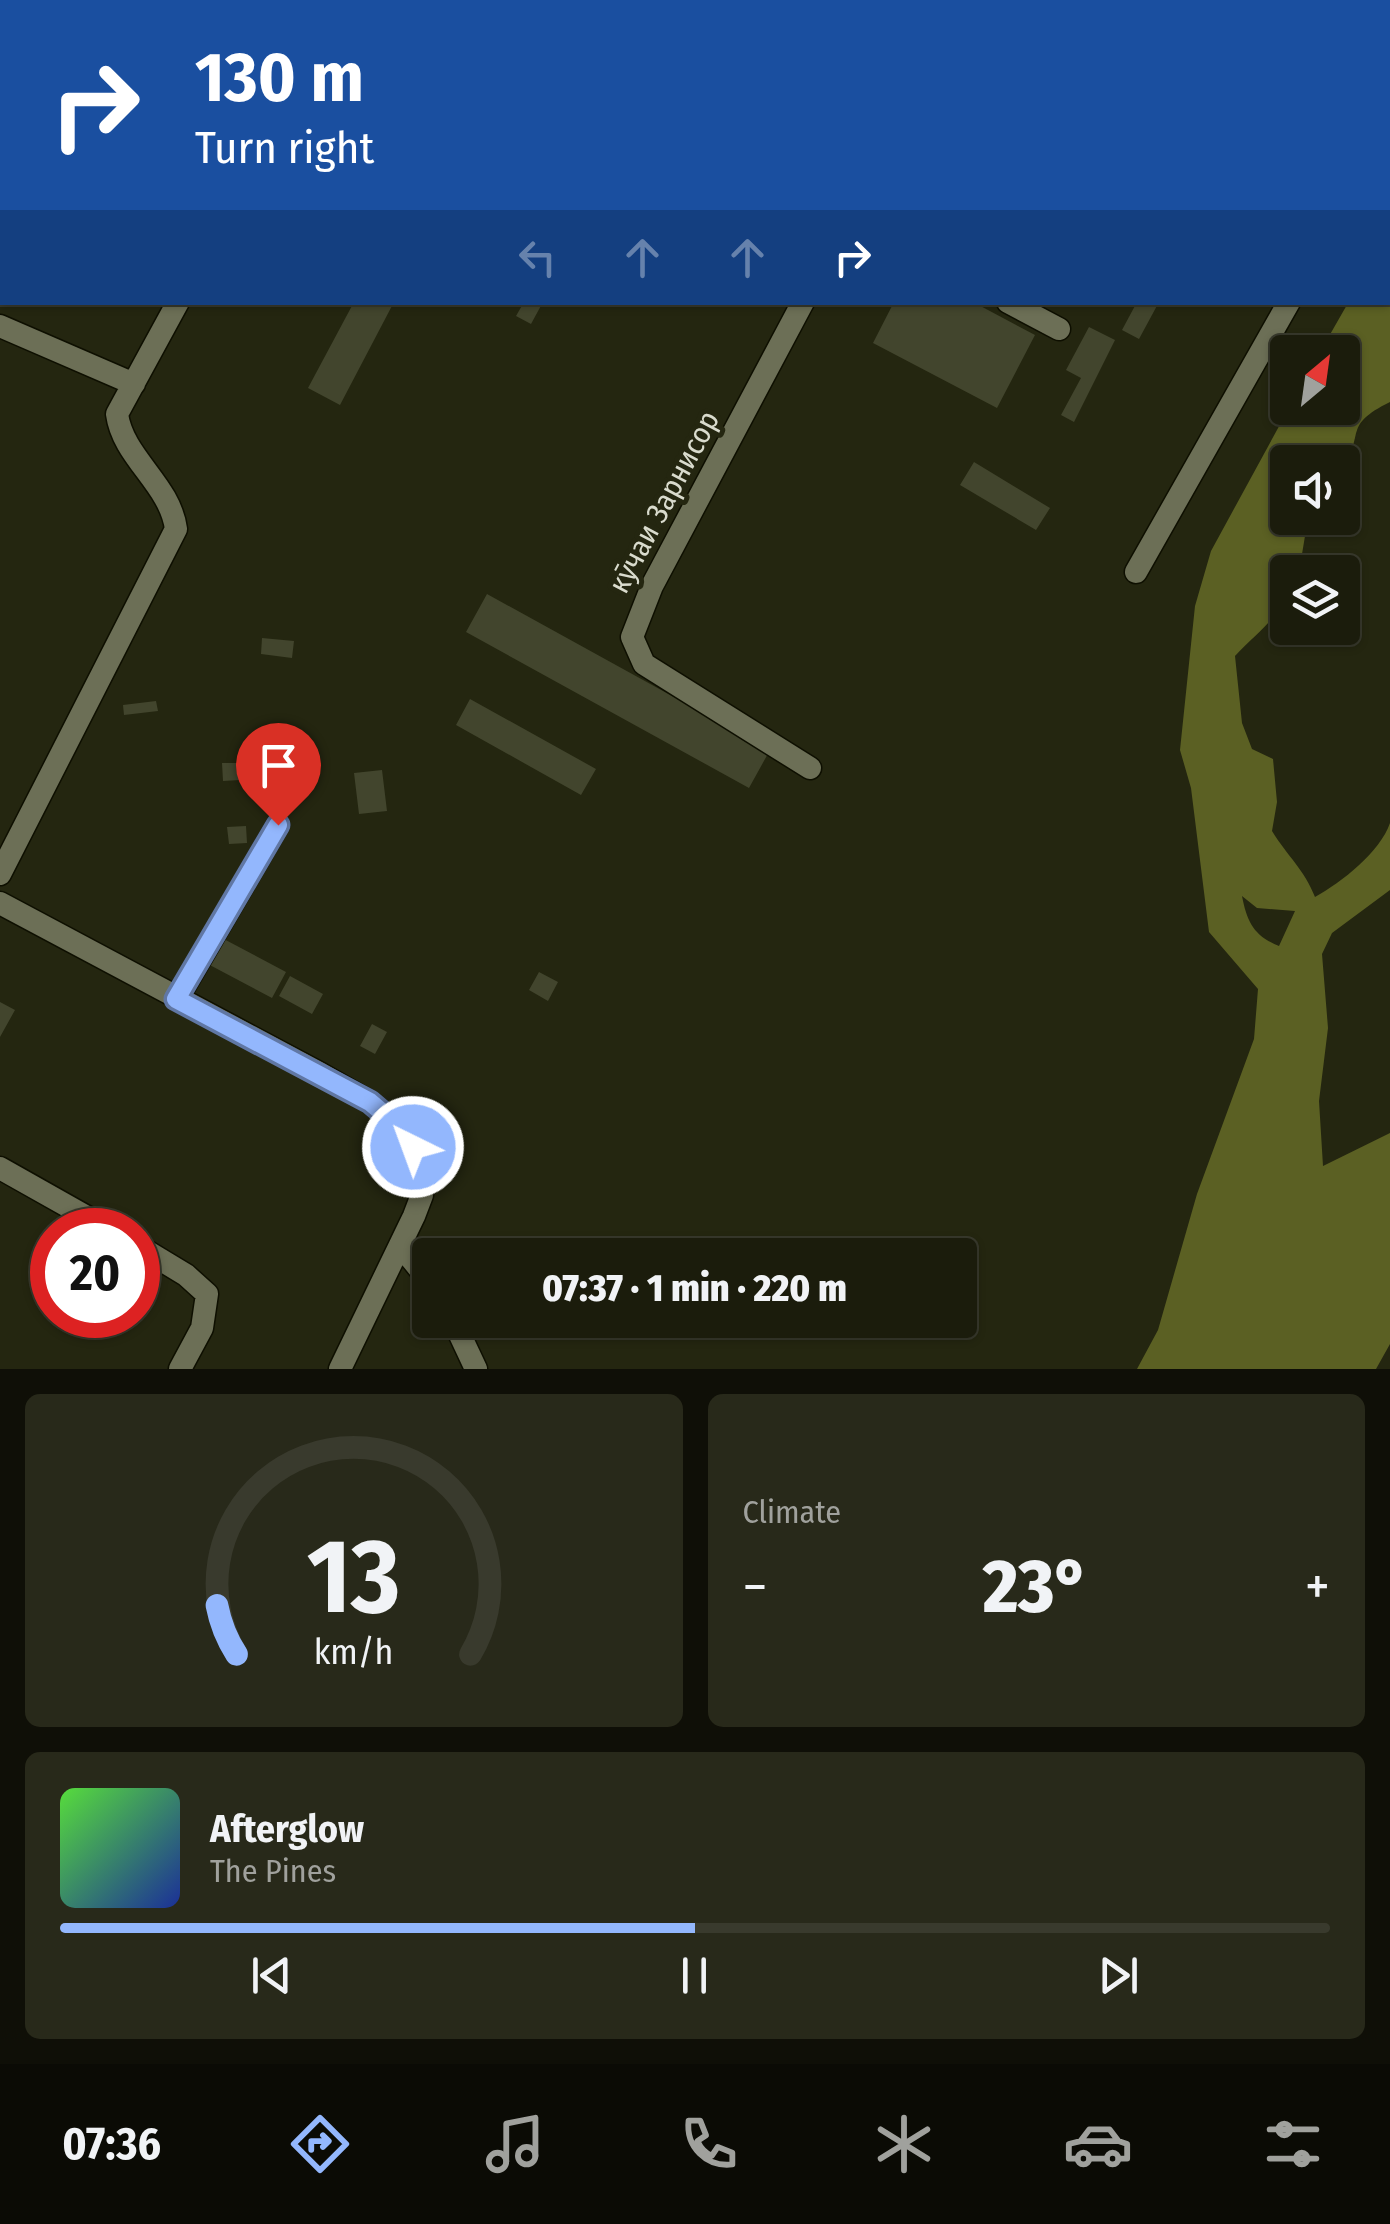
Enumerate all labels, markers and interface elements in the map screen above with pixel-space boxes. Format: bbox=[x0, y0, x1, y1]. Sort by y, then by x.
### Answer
text: 130 m bbox=[195, 36, 364, 120]
icon: right bbox=[30, 40, 160, 170]
text: Turn right bbox=[195, 121, 374, 175]
icon: left bbox=[510, 230, 565, 285]
icon: ahead bbox=[615, 230, 670, 285]
icon: ahead bbox=[720, 230, 775, 285]
icon: right bbox=[825, 230, 880, 285]
north arrow bbox=[1270, 335, 1360, 425]
map controls bbox=[1270, 335, 1360, 645]
street label: кӯчаи Зарнисор bbox=[601, 405, 727, 599]
button: sound bbox=[1270, 445, 1360, 535]
button: layers bbox=[1270, 555, 1360, 645]
pin bbox=[236, 723, 321, 826]
icon: arrive bbox=[251, 738, 306, 793]
position arrow bbox=[361, 1095, 465, 1199]
speed limit sign: 20 bbox=[30, 1208, 160, 1338]
text: 07:37 · 1 min · 220 m bbox=[542, 1265, 847, 1311]
text: Climate bbox=[743, 1493, 841, 1531]
text: 13 bbox=[307, 1515, 400, 1640]
text: 23° bbox=[983, 1542, 1089, 1632]
text: − bbox=[743, 1554, 767, 1620]
text: + bbox=[1305, 1554, 1330, 1620]
text: km/h bbox=[314, 1631, 394, 1673]
text: Afterglow bbox=[210, 1806, 364, 1852]
text: The Pines bbox=[210, 1852, 336, 1890]
icon: previous bbox=[244, 1948, 299, 2003]
icon: pause bbox=[667, 1948, 722, 2003]
icon: next bbox=[1091, 1948, 1146, 2003]
icon: directions bbox=[285, 2109, 355, 2179]
icon: music bbox=[480, 2109, 550, 2179]
icon: phone bbox=[674, 2109, 744, 2179]
icon: climate bbox=[869, 2109, 939, 2179]
icon: car bbox=[1063, 2109, 1133, 2179]
icon: filters bbox=[1258, 2109, 1328, 2179]
text: 07:36 bbox=[62, 2117, 161, 2171]

